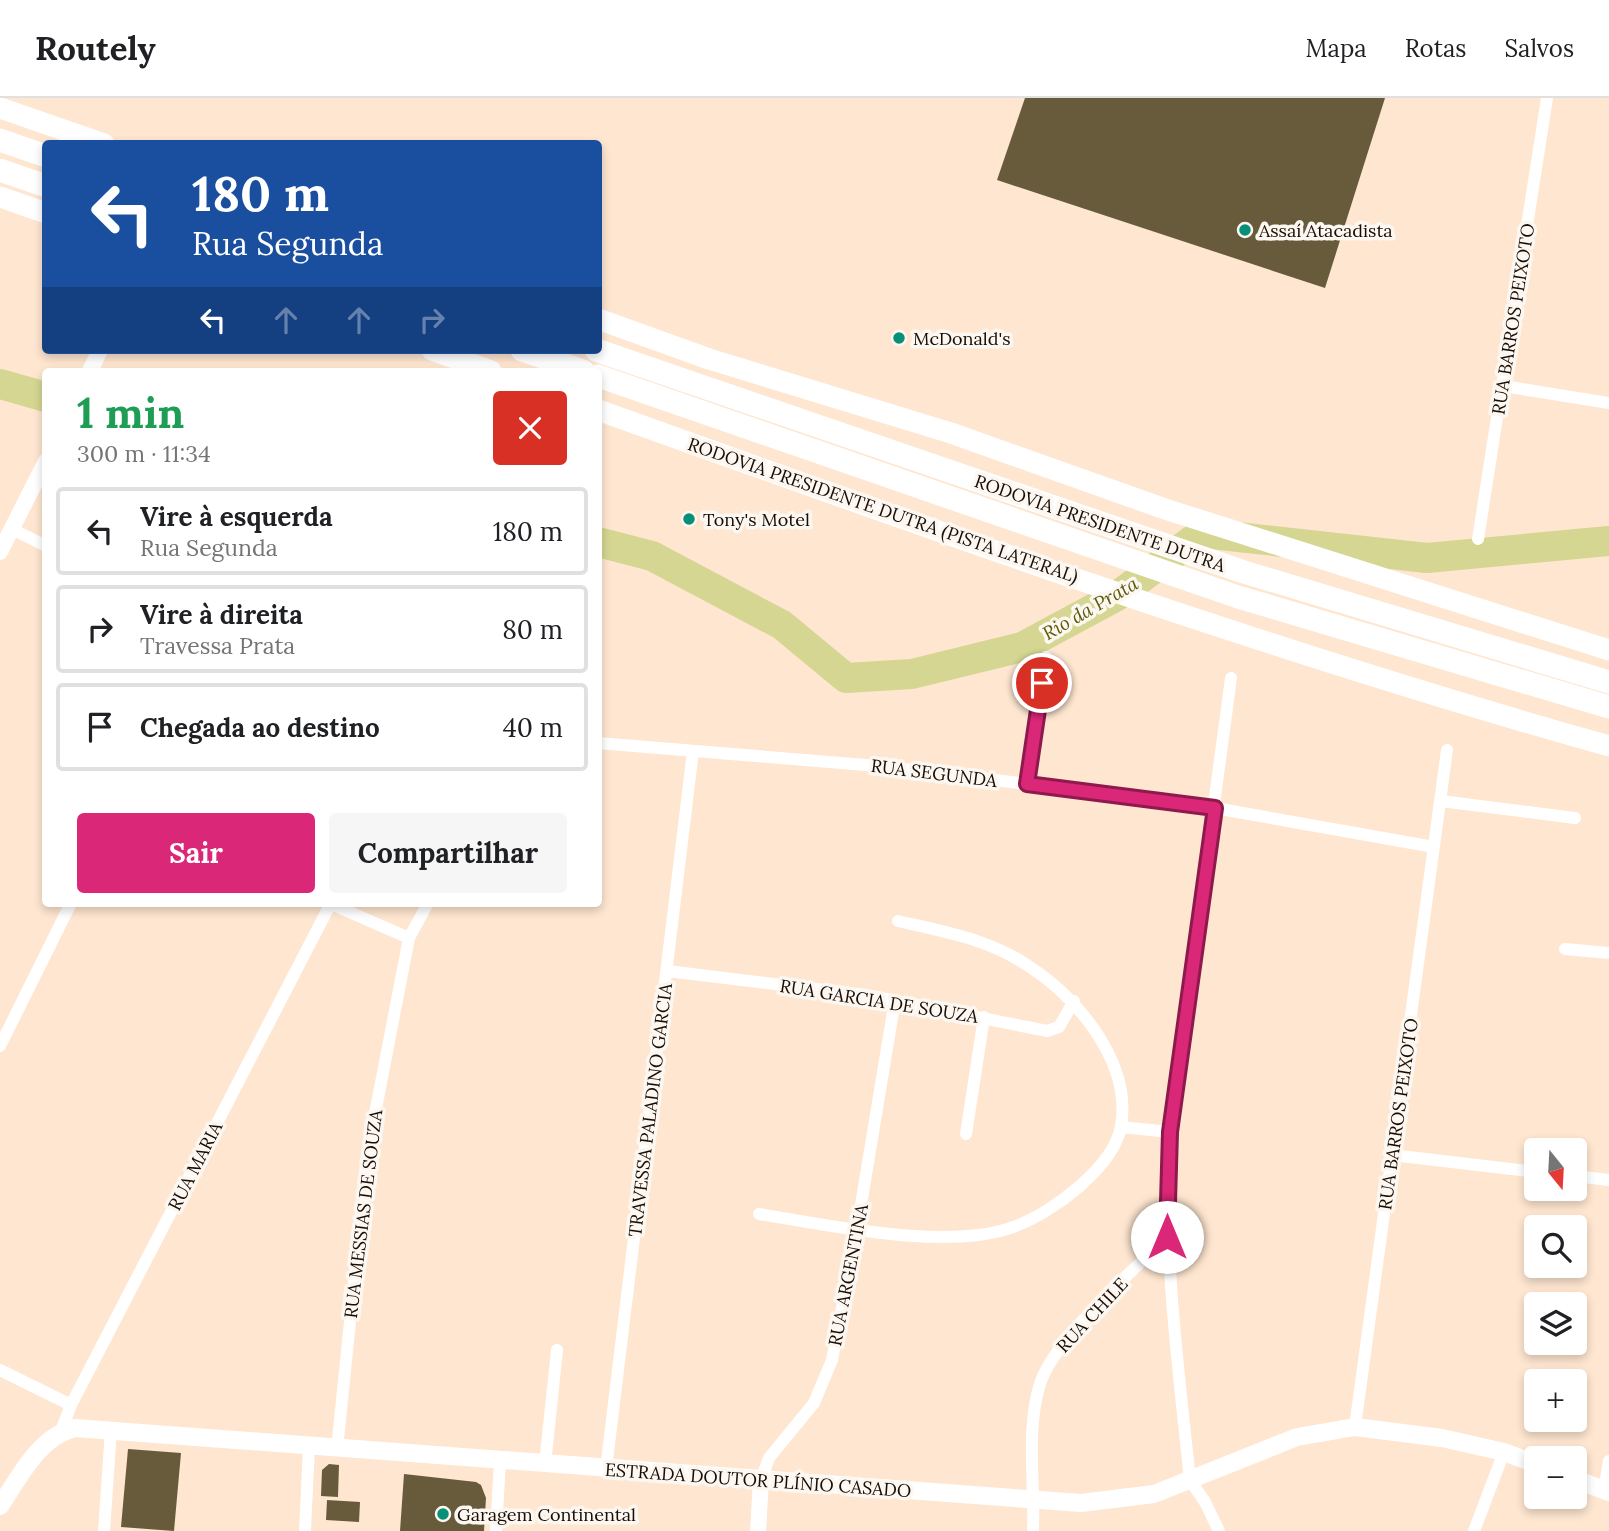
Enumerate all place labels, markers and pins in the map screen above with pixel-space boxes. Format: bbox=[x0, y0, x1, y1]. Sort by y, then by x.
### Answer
place label: Assaí Atacadista bbox=[1258, 219, 1393, 242]
marker: Assaí Atacadista bbox=[1237, 222, 1253, 238]
place label: McDonald's bbox=[913, 327, 1011, 350]
marker: McDonald's bbox=[891, 330, 907, 346]
place label: Tony's Motel bbox=[703, 508, 810, 531]
marker: Tony's Motel bbox=[681, 511, 697, 527]
pin bbox=[1012, 653, 1072, 713]
place label: Garagem Continental bbox=[457, 1503, 636, 1526]
marker: Garagem Continental bbox=[435, 1506, 451, 1522]

